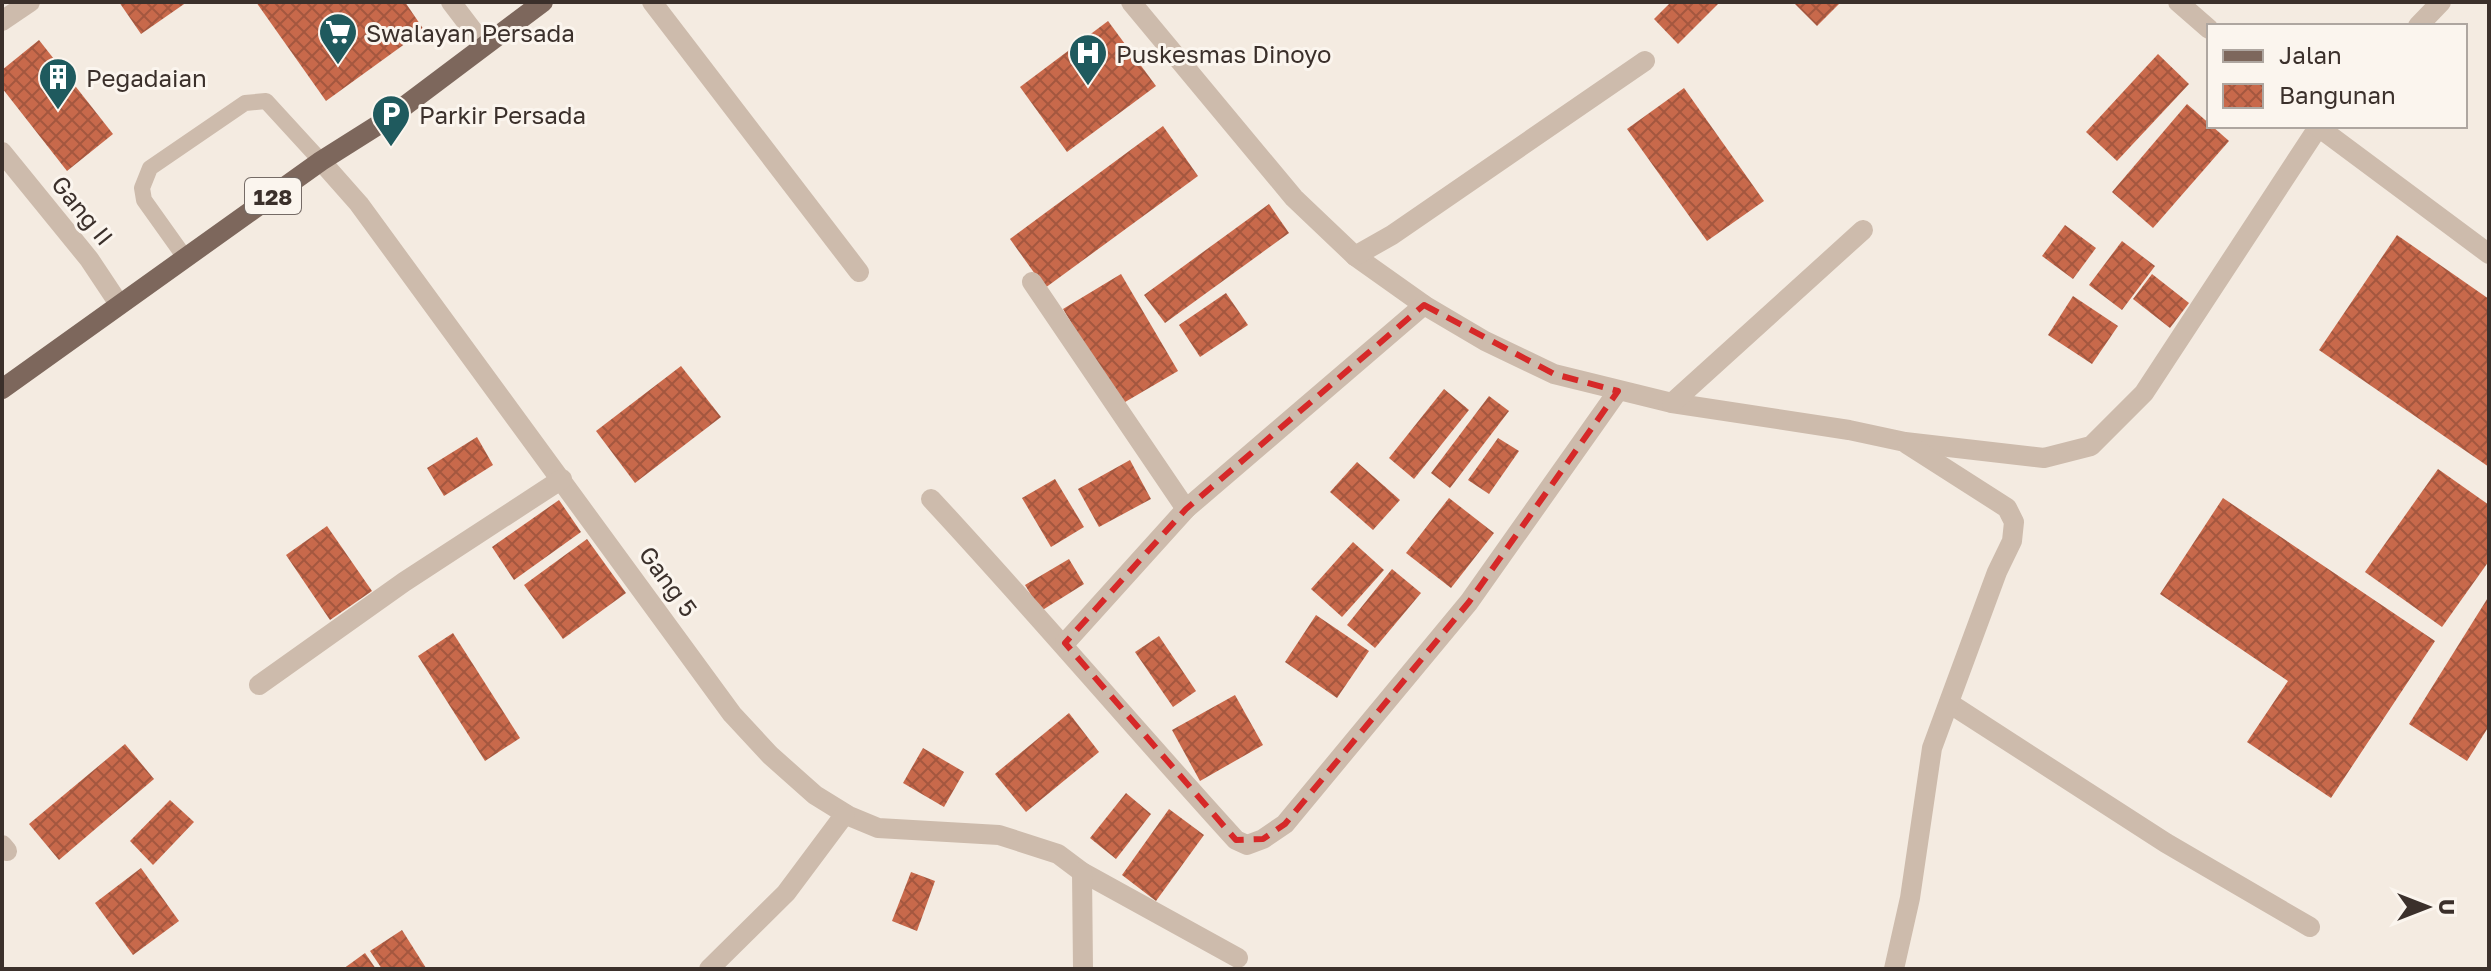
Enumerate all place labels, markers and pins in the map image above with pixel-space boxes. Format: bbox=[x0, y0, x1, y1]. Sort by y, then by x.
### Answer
supermarket icon: Swalayan Persada bbox=[317, 11, 359, 66]
place label: Swalayan Persada bbox=[366, 18, 575, 47]
hospital icon: Puskesmas Dinoyo bbox=[1067, 32, 1109, 87]
place label: Puskesmas Dinoyo bbox=[1116, 39, 1331, 68]
building icon: Pegadaian bbox=[37, 56, 79, 111]
place label: Pegadaian bbox=[86, 63, 207, 92]
parking icon: Parkir Persada bbox=[370, 93, 412, 148]
place label: Parkir Persada bbox=[419, 100, 586, 129]

